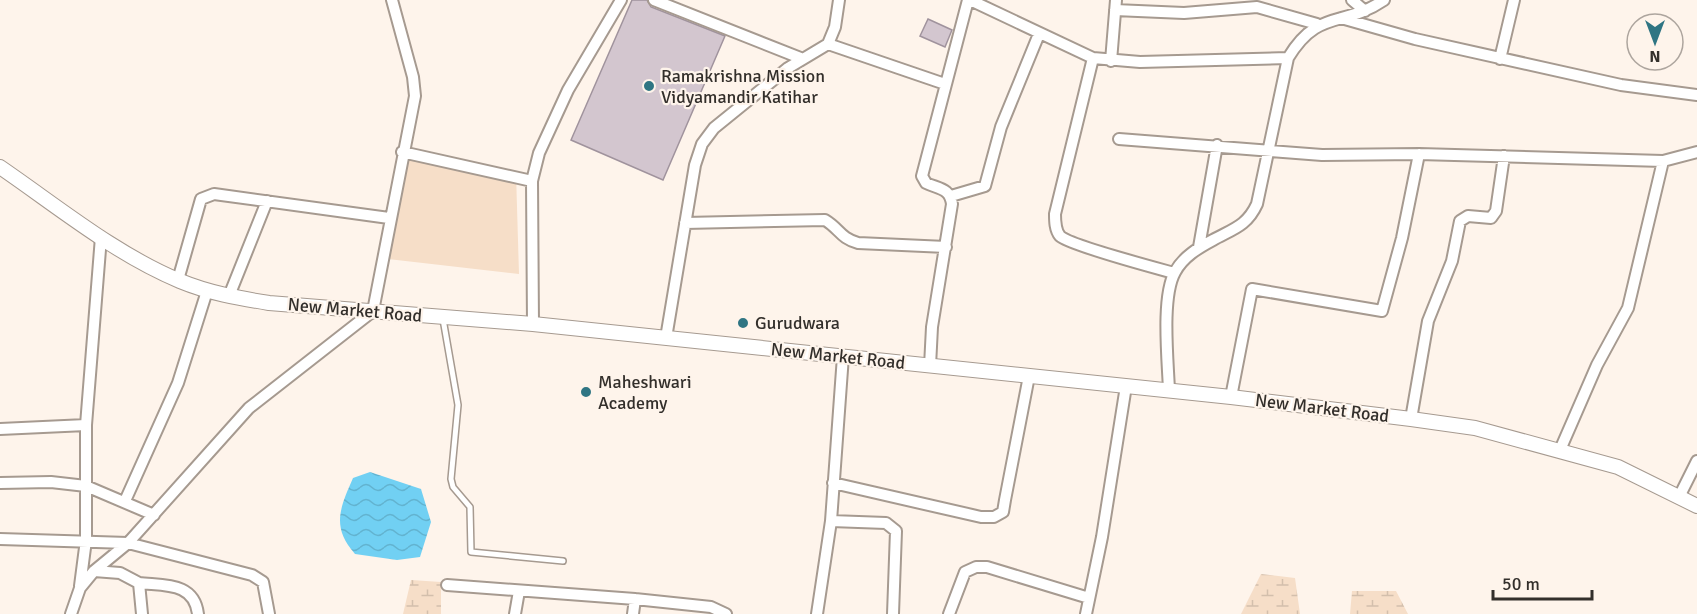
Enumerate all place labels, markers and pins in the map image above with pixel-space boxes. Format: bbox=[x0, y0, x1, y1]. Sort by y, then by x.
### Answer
place label: Ramakrishna Mission Vidyamandir Katihar bbox=[661, 65, 825, 108]
marker: Ramakrishna Mission Vidyamandir Katihar bbox=[642, 79, 656, 93]
place label: Gurudwara bbox=[755, 312, 840, 334]
marker: Gurudwara bbox=[736, 316, 750, 330]
place label: Maheshwari Academy bbox=[598, 371, 692, 414]
marker: Maheshwari Academy bbox=[579, 385, 593, 399]

